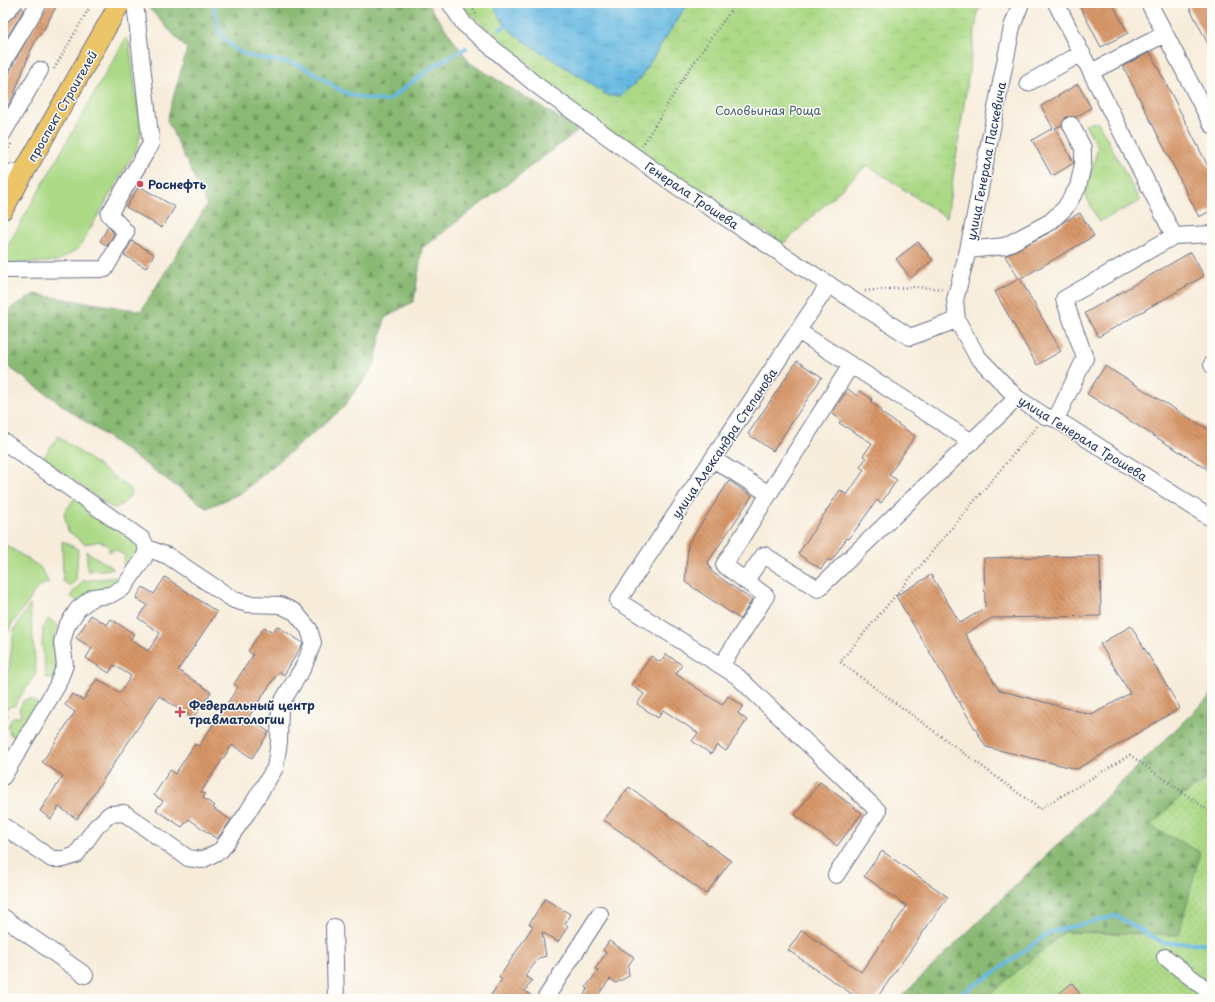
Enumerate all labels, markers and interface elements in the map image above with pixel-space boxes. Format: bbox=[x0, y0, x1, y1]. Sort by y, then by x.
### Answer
street label: проспект Строителей bbox=[23, 47, 101, 165]
street label: улица Генерала Паскевича bbox=[962, 80, 1010, 242]
park label: Соловьиная Роща bbox=[715, 101, 822, 119]
street label: Генерала Трошева bbox=[642, 157, 743, 233]
place label: Роснефть bbox=[148, 175, 206, 193]
marker: Роснефть bbox=[135, 179, 145, 189]
street label: улица Александра Степанова bbox=[667, 364, 781, 522]
street label: улица Генерала Трошева bbox=[1015, 391, 1151, 485]
place label: Федеральный центр травматологии bbox=[189, 696, 315, 728]
marker: Федеральный центр травматологии bbox=[174, 706, 186, 718]

